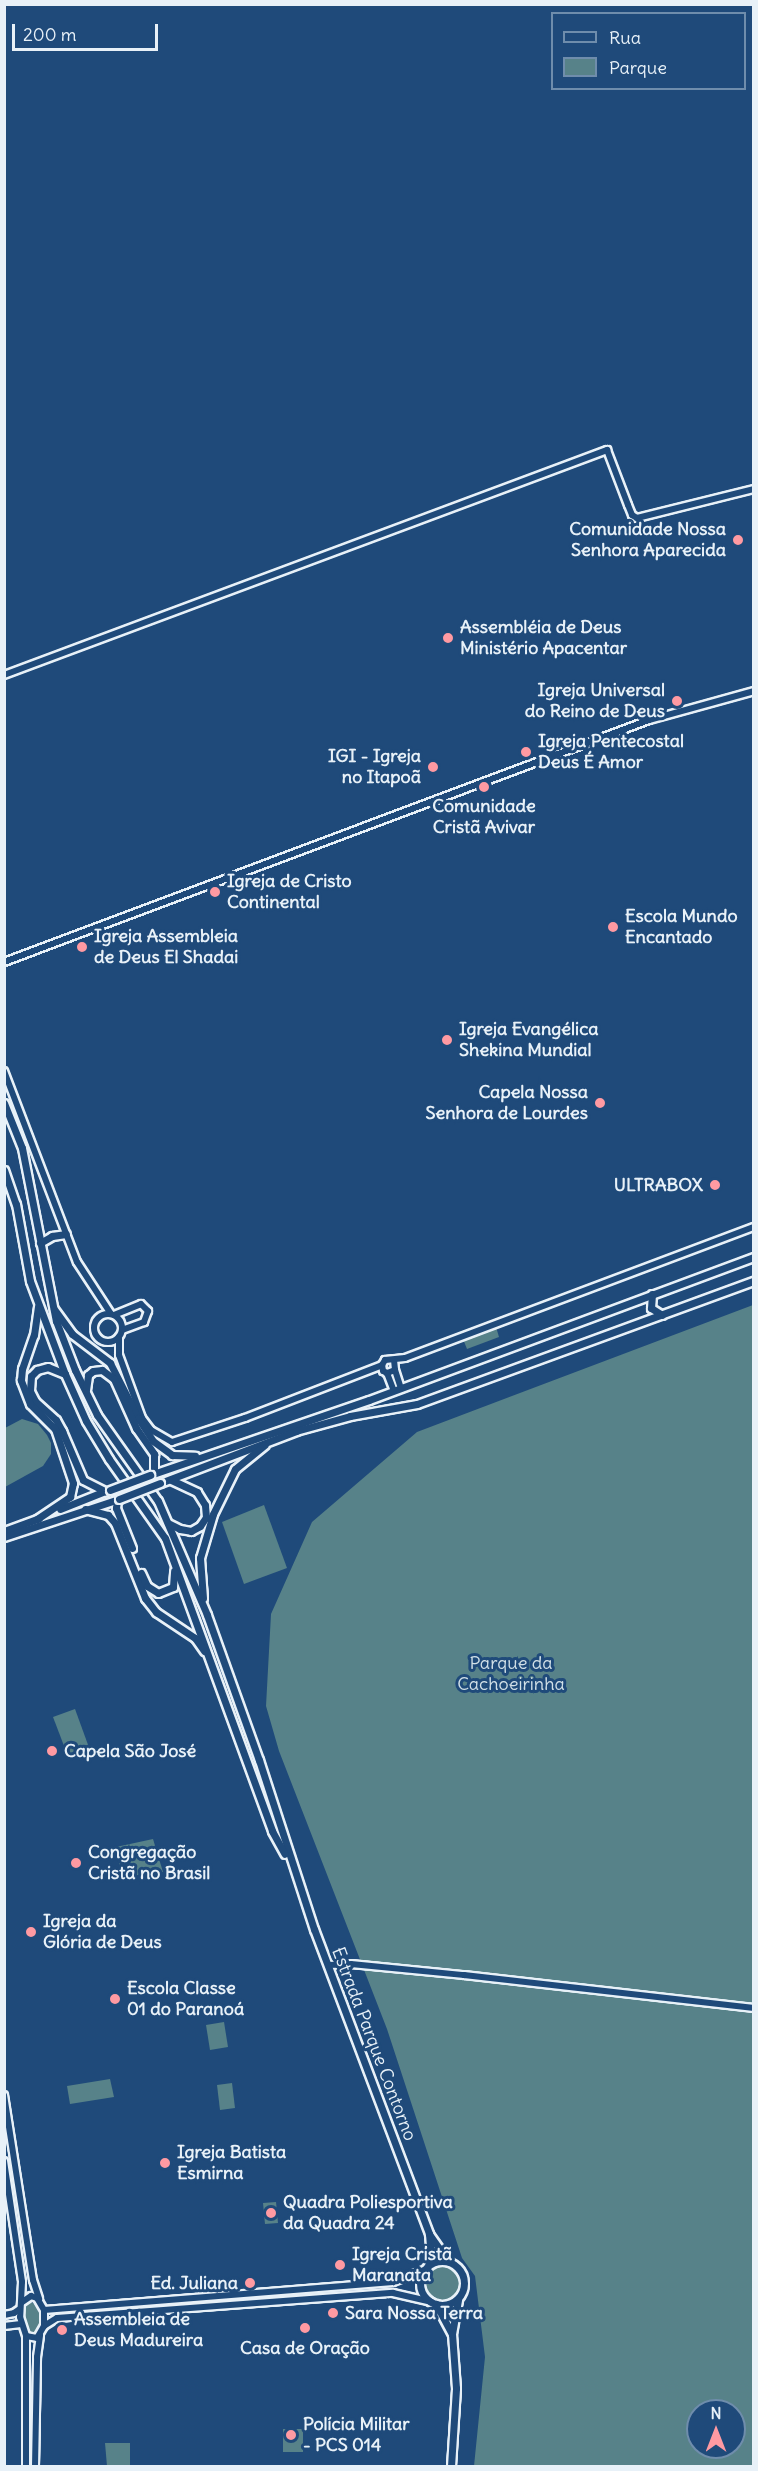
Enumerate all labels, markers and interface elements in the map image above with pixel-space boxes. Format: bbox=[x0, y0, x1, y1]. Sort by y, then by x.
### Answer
scale bar bbox=[15, 12, 160, 50]
legend bbox=[551, 12, 746, 90]
text: 200 m bbox=[23, 23, 77, 46]
text: Rua bbox=[609, 26, 641, 49]
text: Parque bbox=[609, 56, 667, 79]
place label: Comunidade Nossa Senhora Aparecida bbox=[569, 519, 726, 562]
marker: Comunidade Nossa Senhora Aparecida bbox=[731, 533, 745, 547]
place label: Assembléia de Deus Ministério Apacentar bbox=[460, 617, 627, 660]
marker: Assembléia de Deus Ministério Apacentar bbox=[441, 631, 455, 645]
place label: Igreja Universal do Reino de Deus bbox=[525, 680, 665, 722]
marker: Igreja Universal do Reino de Deus bbox=[670, 694, 684, 708]
place label: Igreja Pentecostal Deus É Amor bbox=[538, 731, 684, 774]
marker: Igreja Pentecostal Deus É Amor bbox=[519, 745, 533, 759]
place label: IGI - Igreja no Itapoã bbox=[328, 746, 421, 789]
marker: IGI - Igreja no Itapoã bbox=[426, 760, 440, 774]
marker: Comunidade Cristã Avivar bbox=[477, 780, 491, 794]
place label: Comunidade Cristã Avivar bbox=[432, 796, 536, 838]
place label: Igreja de Cristo Continental bbox=[227, 871, 352, 914]
marker: Igreja de Cristo Continental bbox=[208, 885, 222, 899]
place label: Escola Mundo Encantado bbox=[625, 906, 738, 948]
marker: Escola Mundo Encantado bbox=[606, 920, 620, 934]
place label: Igreja Assembleia de Deus El Shadai bbox=[94, 926, 238, 968]
marker: Igreja Assembleia de Deus El Shadai bbox=[75, 940, 89, 954]
place label: Igreja Evangélica Shekina Mundial bbox=[459, 1019, 598, 1062]
marker: Igreja Evangélica Shekina Mundial bbox=[440, 1033, 454, 1047]
place label: Capela Nossa Senhora de Lourdes bbox=[425, 1082, 588, 1124]
marker: Capela Nossa Senhora de Lourdes bbox=[593, 1096, 607, 1110]
place label: ULTRABOX bbox=[614, 1174, 703, 1196]
marker: ULTRABOX bbox=[708, 1178, 722, 1192]
park label: Parque da Cachoeirinha bbox=[457, 1653, 565, 1696]
place label: Capela São José bbox=[64, 1740, 196, 1762]
marker: Capela São José bbox=[45, 1744, 59, 1758]
place label: Congregação Cristã no Brasil bbox=[88, 1842, 210, 1884]
marker: Congregação Cristã no Brasil bbox=[69, 1856, 83, 1870]
place label: Igreja da Glória de Deus bbox=[43, 1911, 162, 1954]
marker: Igreja da Glória de Deus bbox=[24, 1925, 38, 1939]
street label: Estrada Parque Contorno bbox=[327, 1944, 421, 2144]
place label: Escola Classe 01 do Paranoá bbox=[127, 1978, 244, 2020]
marker: Escola Classe 01 do Paranoá bbox=[108, 1992, 122, 2006]
place label: Igreja Batista Esmirna bbox=[177, 2142, 286, 2184]
marker: Igreja Batista Esmirna bbox=[158, 2156, 172, 2170]
place label: Quadra Poliesportiva da Quadra 24 bbox=[283, 2192, 453, 2234]
marker: Quadra Poliesportiva da Quadra 24 bbox=[264, 2206, 278, 2220]
place label: Igreja Cristã Maranata bbox=[352, 2244, 452, 2286]
marker: Igreja Cristã Maranata bbox=[333, 2258, 347, 2272]
place label: Ed. Juliana bbox=[150, 2272, 238, 2294]
marker: Ed. Juliana bbox=[243, 2276, 257, 2290]
place label: Sara Nossa Terra bbox=[345, 2302, 483, 2324]
marker: Sara Nossa Terra bbox=[326, 2306, 340, 2320]
place label: Assembleia de Deus Madureira bbox=[74, 2309, 203, 2352]
marker: Casa de Oração bbox=[298, 2321, 312, 2335]
marker: Assembleia de Deus Madureira bbox=[55, 2323, 69, 2337]
place label: Casa de Oração bbox=[240, 2337, 370, 2359]
north arrow bbox=[686, 2399, 746, 2459]
text: N bbox=[710, 2403, 722, 2423]
place label: Polícia Militar - PCS 014 bbox=[303, 2414, 410, 2456]
marker: Polícia Militar - PCS 014 bbox=[284, 2428, 298, 2442]

